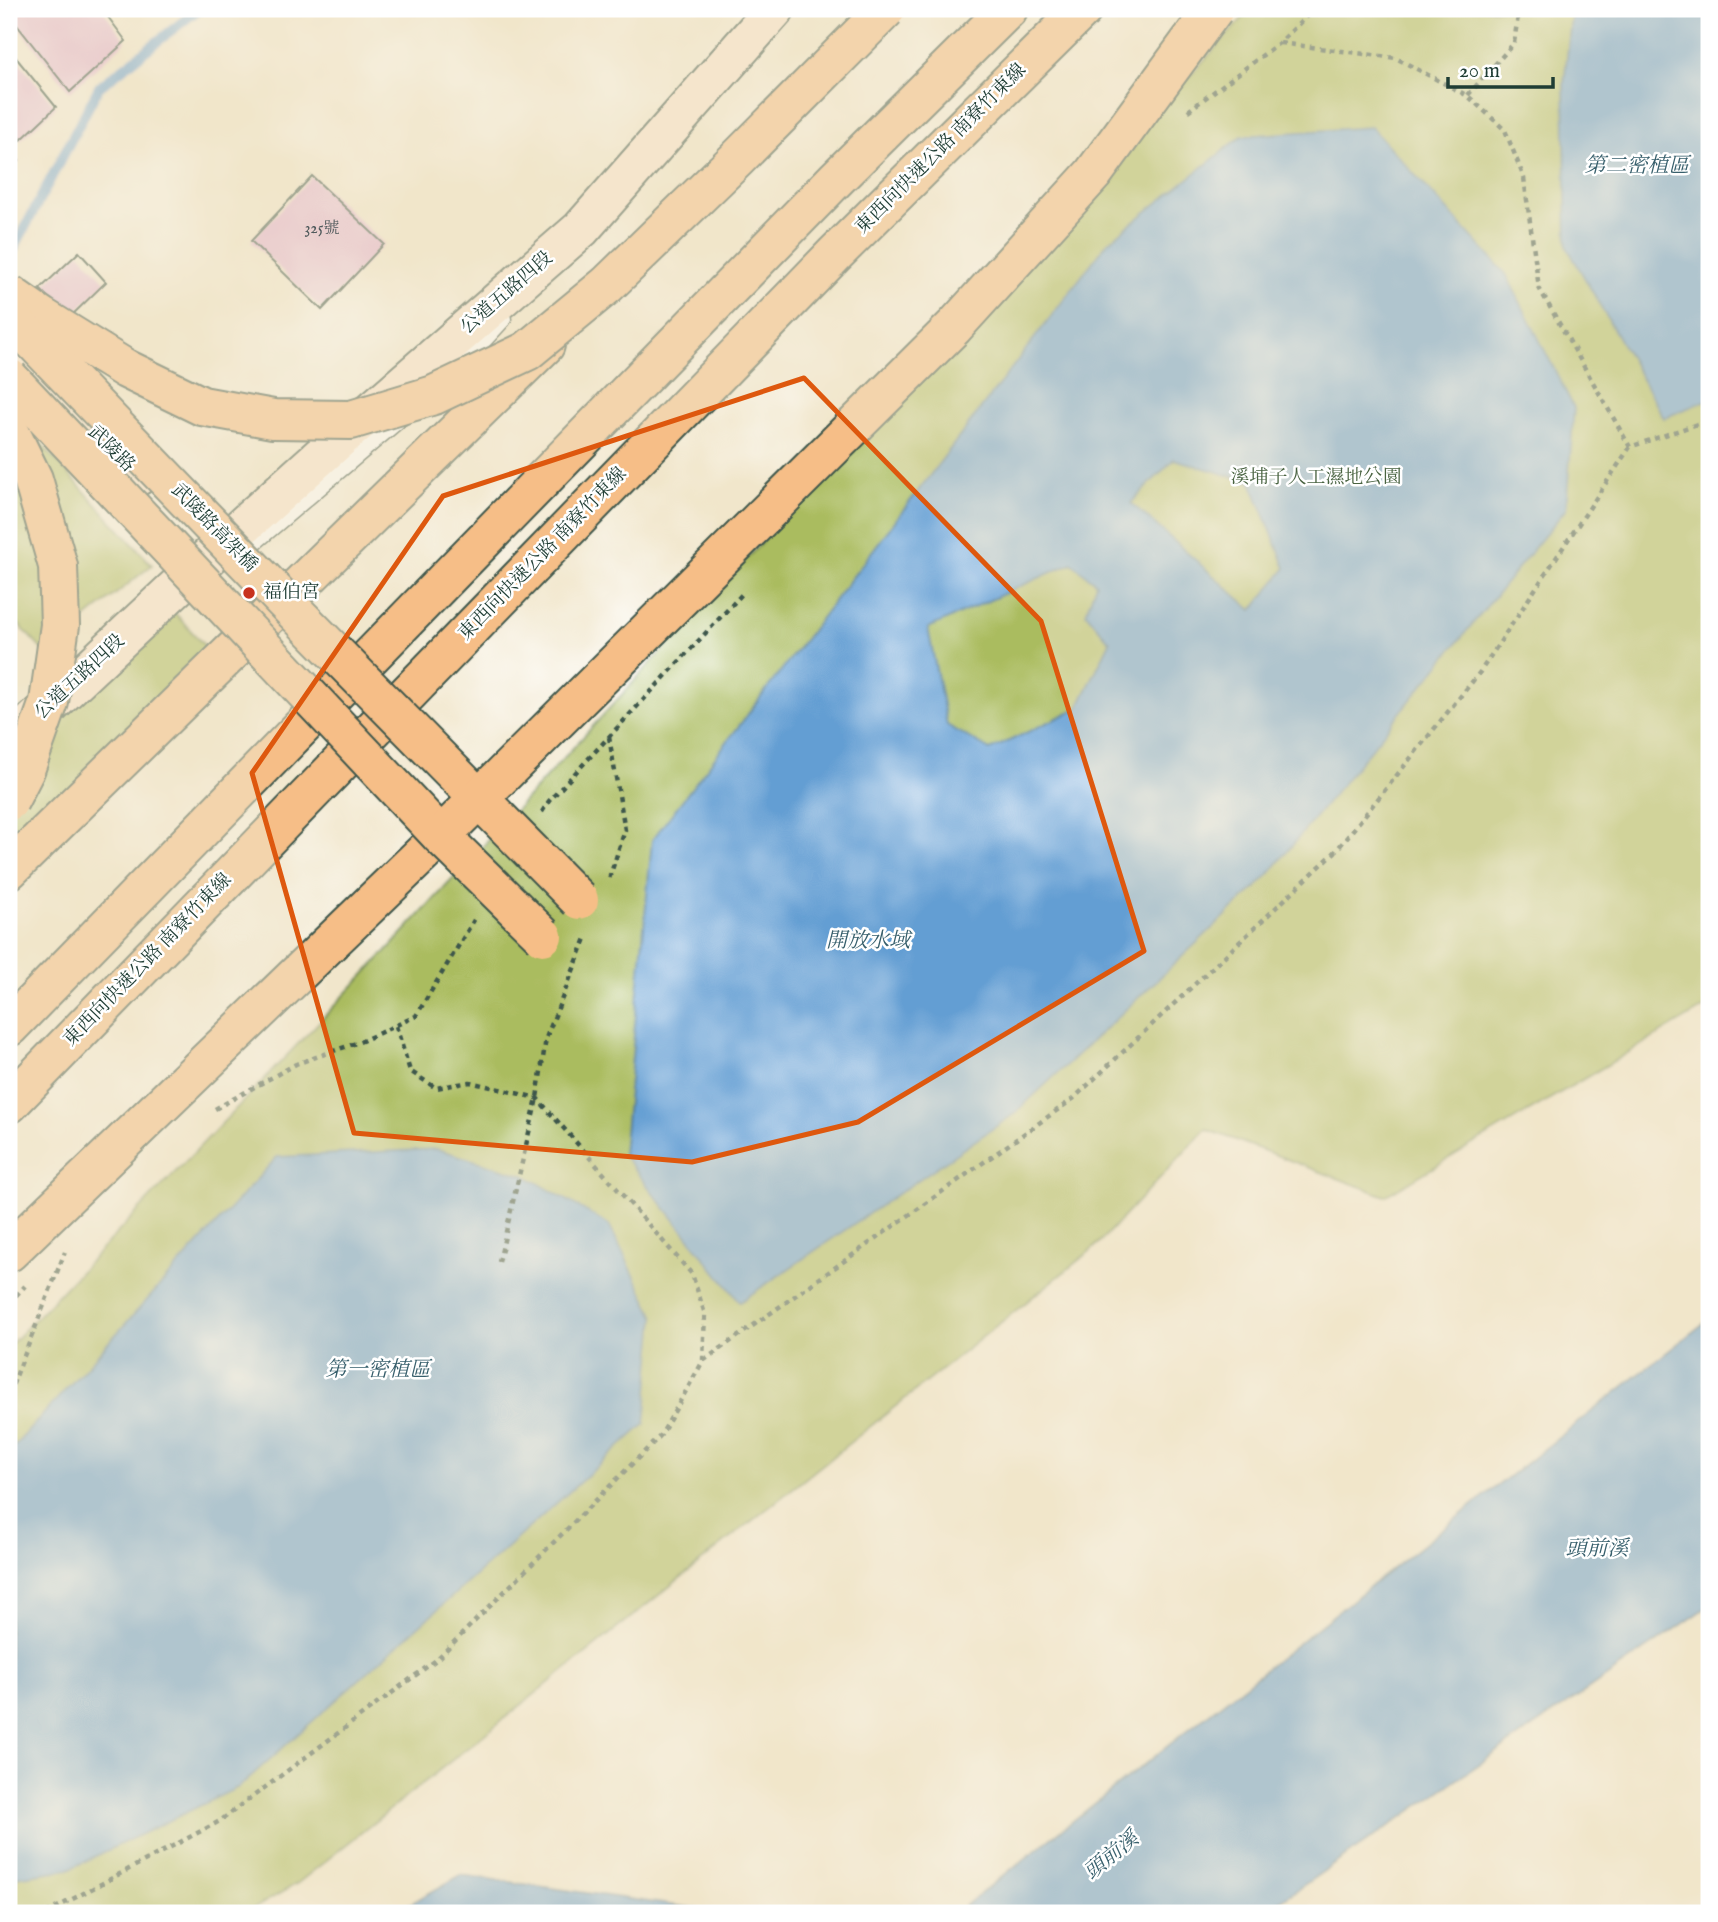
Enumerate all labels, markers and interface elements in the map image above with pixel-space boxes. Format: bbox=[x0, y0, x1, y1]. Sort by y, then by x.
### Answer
scale bar bbox=[1448, 46, 1554, 90]
street label: 東西向快速公路 南寮竹東線 bbox=[850, 58, 1032, 240]
text: 20 m bbox=[1459, 58, 1500, 85]
water label: 第二密植區 bbox=[1585, 153, 1692, 180]
house number: 325號 bbox=[304, 219, 340, 239]
street label: 公道五路四段 bbox=[456, 247, 558, 339]
street label: 武陵路 bbox=[82, 420, 140, 478]
street label: 東西向快速公路 南寮竹東線 bbox=[454, 462, 632, 646]
park label: 溪埔子人工濕地公園 bbox=[1230, 466, 1402, 490]
street label: 武陵路高架橋 bbox=[166, 479, 262, 577]
place label: 福伯宮 bbox=[263, 581, 320, 605]
marker: 福伯宮 bbox=[241, 585, 257, 601]
street label: 公道五路四段 bbox=[30, 629, 130, 725]
street label: 東西向快速公路 南寮竹東線 bbox=[59, 868, 237, 1052]
water label: 開放水域 bbox=[826, 928, 913, 955]
water label: 第一密植區 bbox=[326, 1357, 433, 1384]
water label: 頭前溪 bbox=[1566, 1536, 1630, 1563]
water label: 頭前溪 bbox=[1079, 1824, 1147, 1886]

